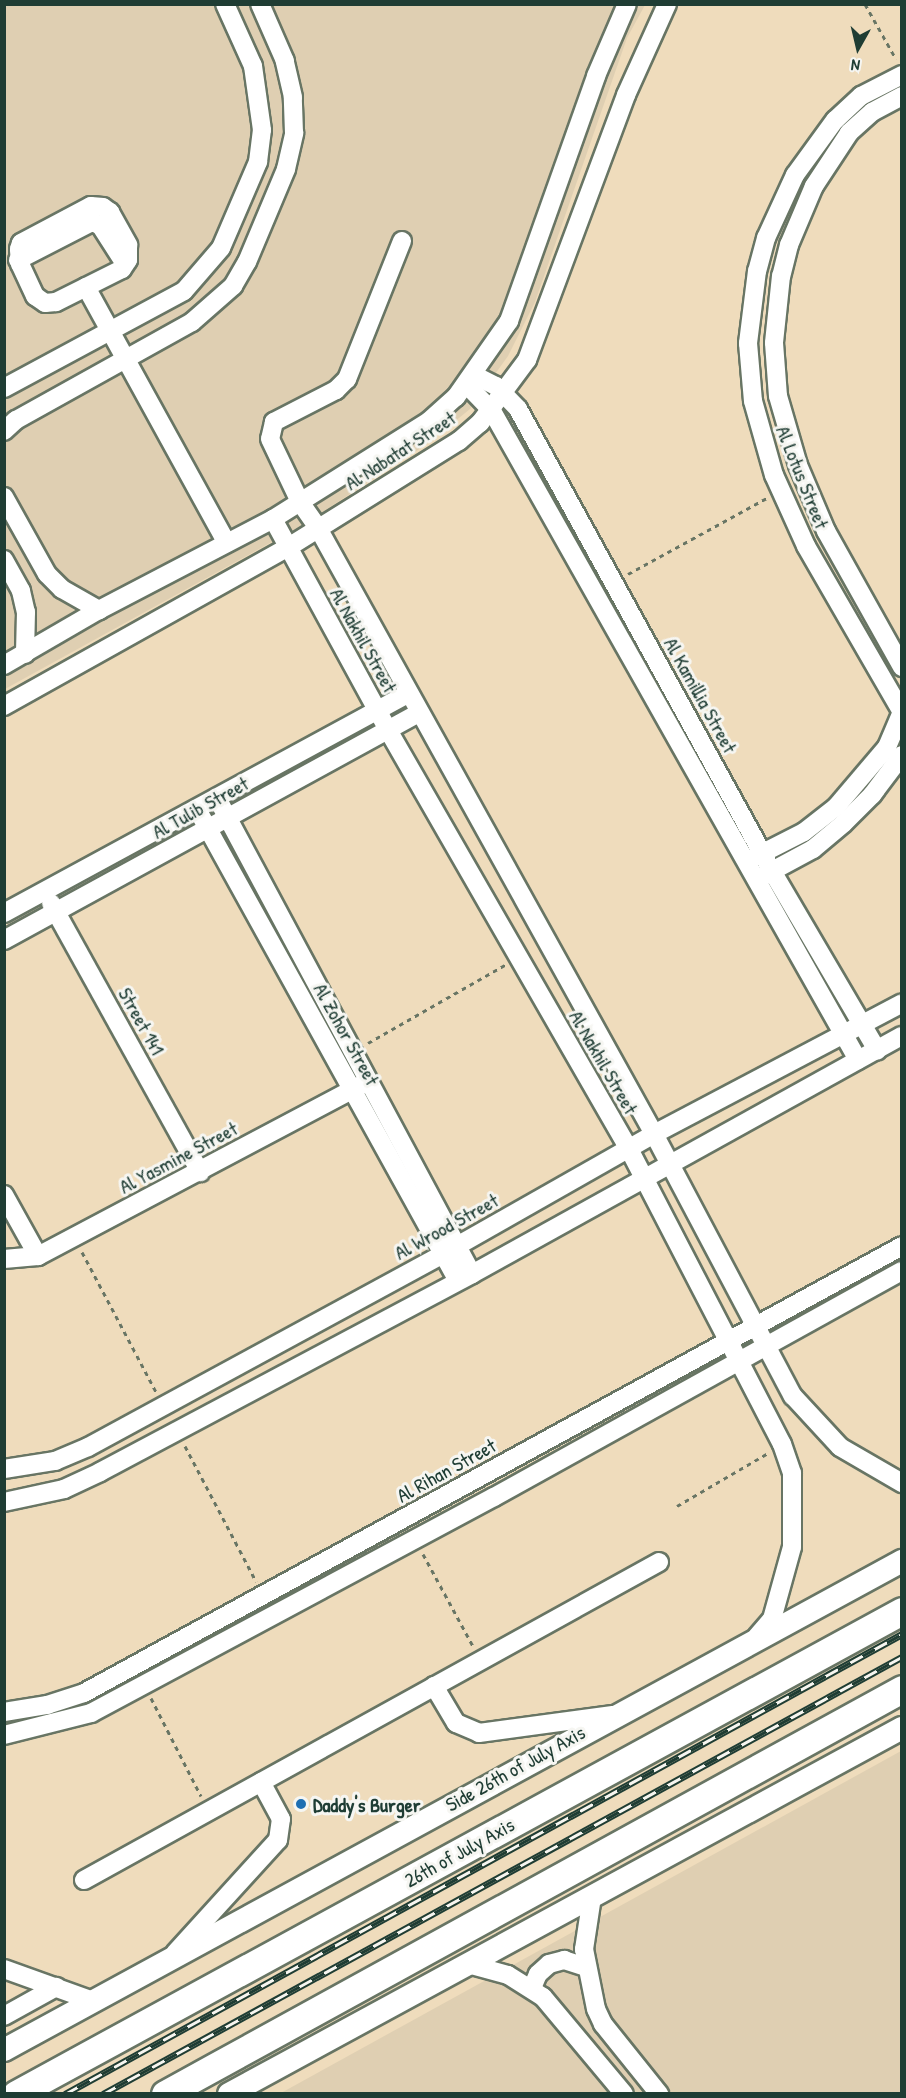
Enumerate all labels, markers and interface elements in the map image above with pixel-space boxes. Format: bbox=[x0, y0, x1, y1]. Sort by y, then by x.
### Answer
north arrow bbox=[828, 18, 888, 78]
text: N bbox=[850, 54, 861, 77]
street label: Al Nabatat Street bbox=[340, 405, 460, 495]
street label: Al Lotus Street bbox=[771, 422, 835, 532]
street label: Al Nakhil Street bbox=[325, 584, 403, 696]
street label: Al Kamillia Street bbox=[659, 633, 743, 757]
street label: Al Tulib Street bbox=[148, 771, 252, 843]
street label: Al Zohor Street bbox=[309, 979, 385, 1089]
street label: Street 141 bbox=[114, 983, 170, 1059]
street label: Al Nakhil Street bbox=[565, 1006, 643, 1118]
street label: Al Yasmine Street bbox=[115, 1116, 241, 1198]
street label: Al Wrood Street bbox=[390, 1188, 502, 1264]
street label: Al Rihan Street bbox=[392, 1433, 500, 1507]
street label: Side 26th of July Axis bbox=[441, 1720, 589, 1816]
place label: Daddy's Burger bbox=[313, 1792, 420, 1816]
marker: Daddy's Burger bbox=[294, 1797, 308, 1811]
street label: 26th of July Axis bbox=[400, 1812, 518, 1892]

